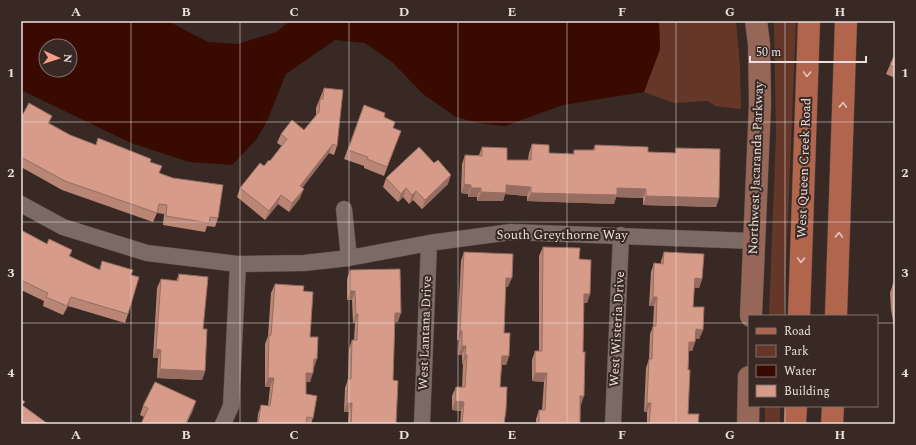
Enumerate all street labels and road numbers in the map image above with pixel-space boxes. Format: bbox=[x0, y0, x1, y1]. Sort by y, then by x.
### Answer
street label: Northwest Jacaranda Parkway bbox=[743, 81, 769, 255]
street label: West Queen Creek Road bbox=[792, 98, 816, 238]
street label: South Greythorne Way bbox=[496, 225, 628, 245]
street label: West Wisteria Drive bbox=[604, 271, 630, 387]
street label: West Lantana Drive bbox=[413, 276, 437, 390]

